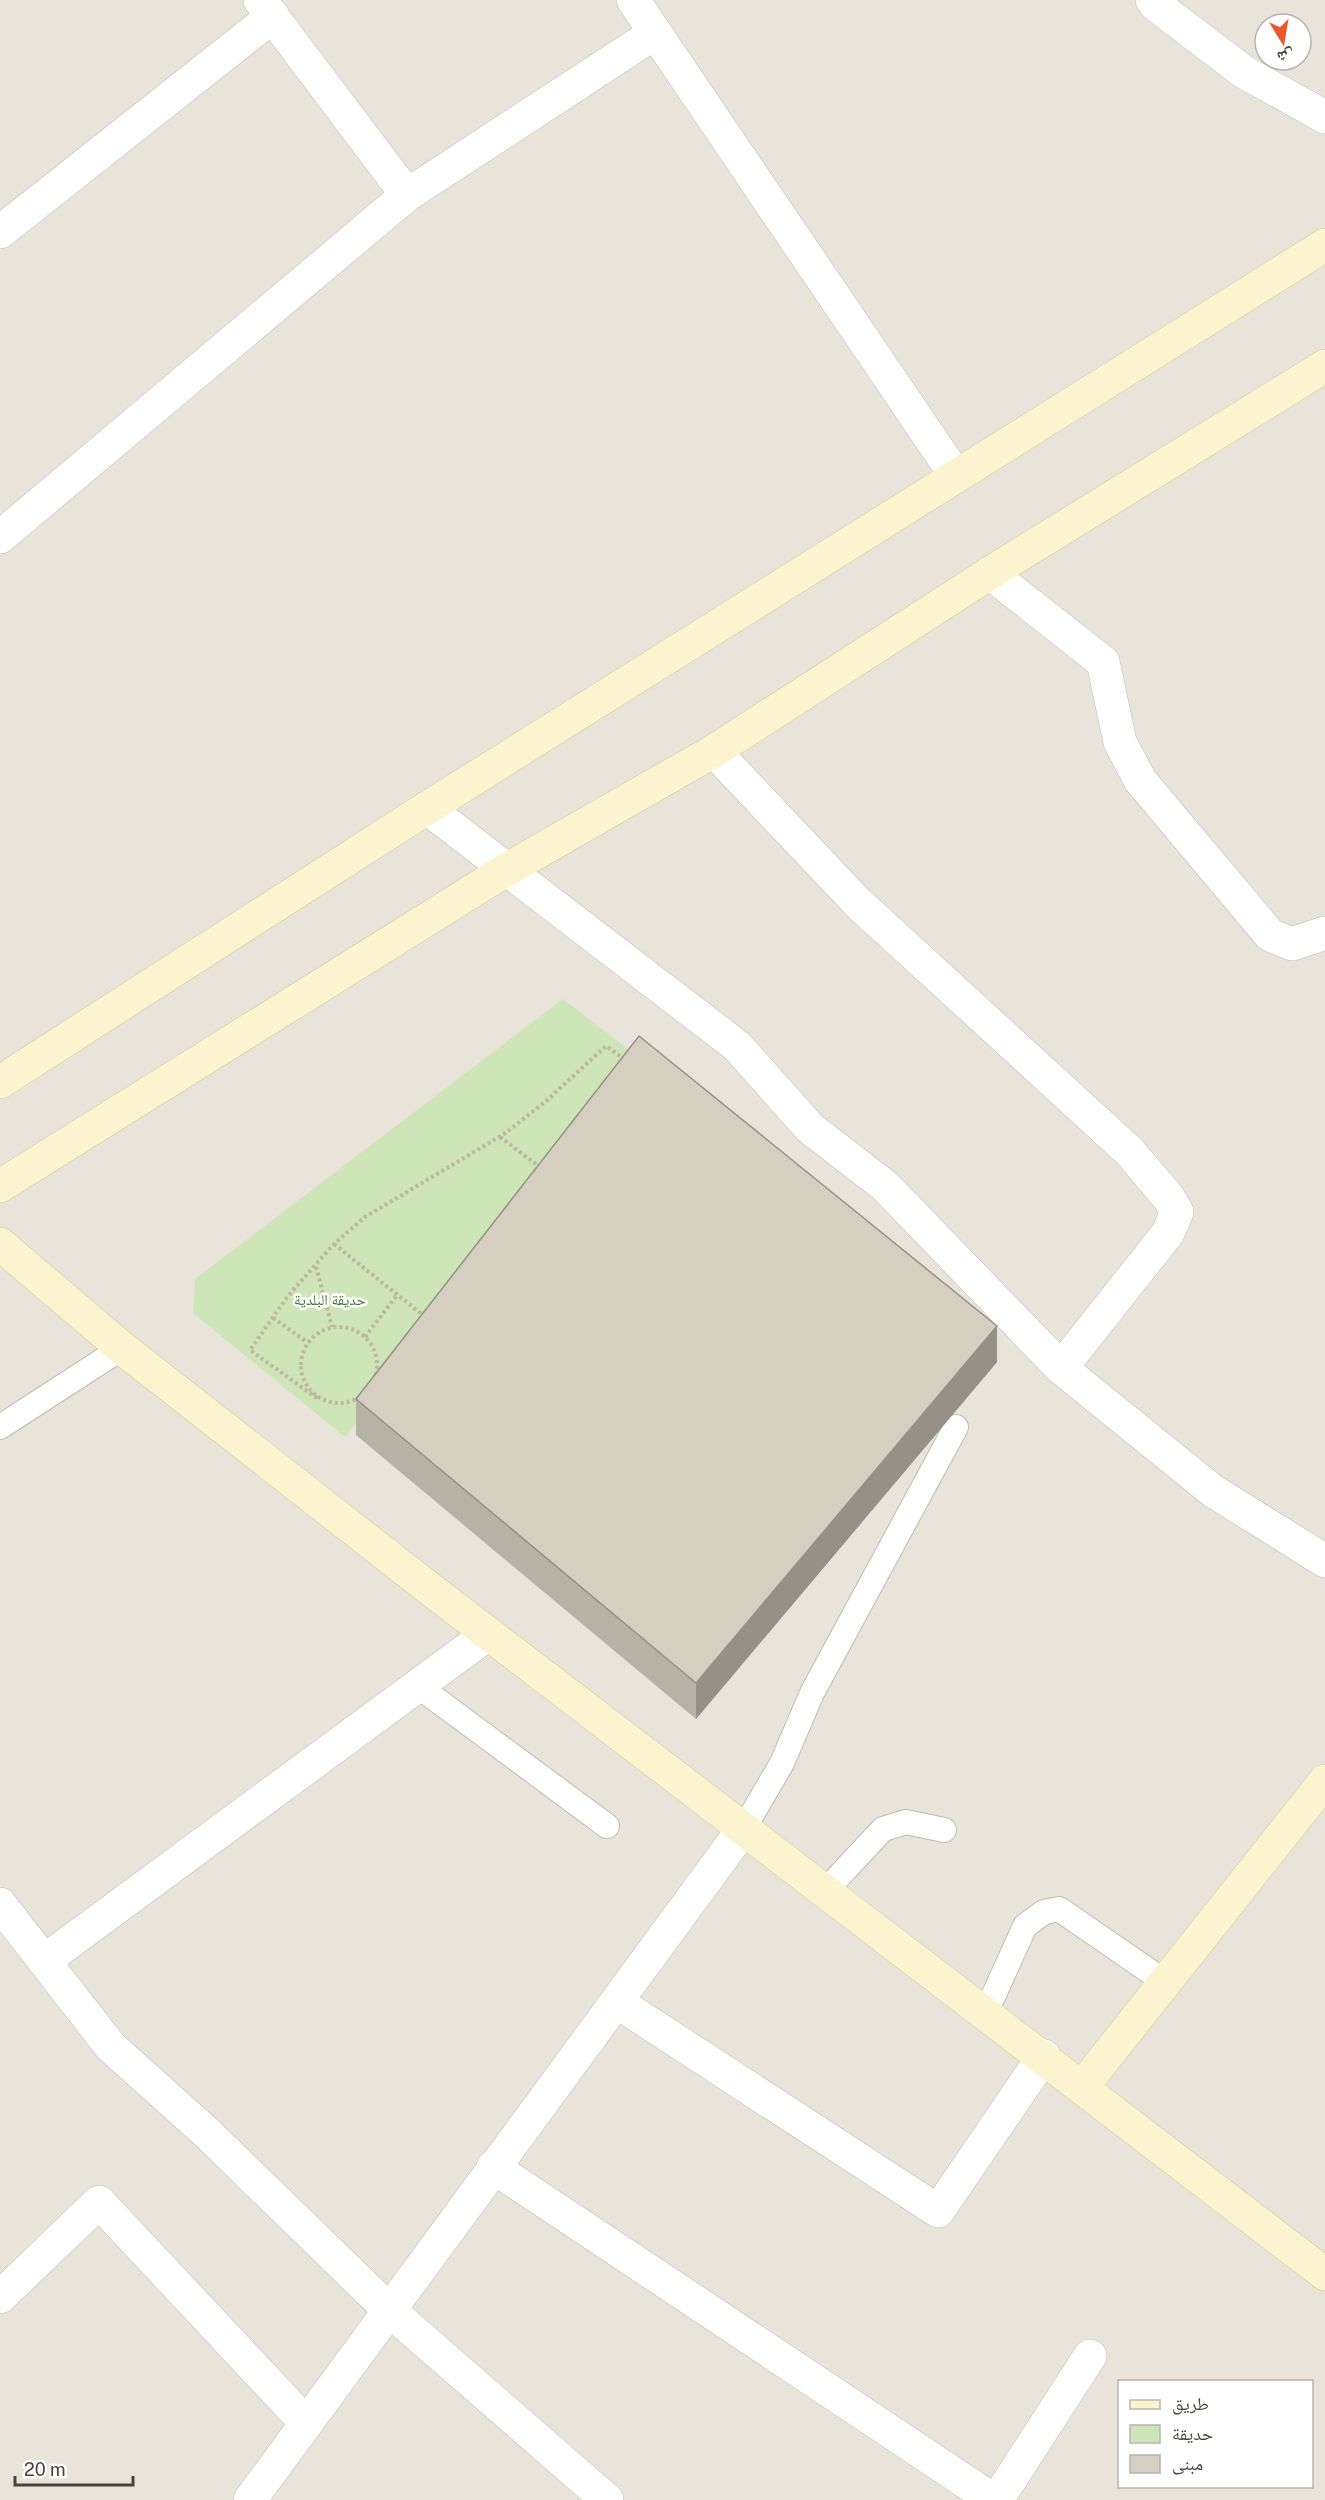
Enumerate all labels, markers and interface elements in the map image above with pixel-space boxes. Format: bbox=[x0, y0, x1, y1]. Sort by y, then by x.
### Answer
north arrow bbox=[1253, 12, 1313, 72]
text: ش bbox=[1276, 45, 1296, 67]
park label: حديقة البلدية bbox=[294, 1291, 366, 1308]
legend bbox=[1118, 2380, 1313, 2488]
text: طريق bbox=[1172, 2393, 1209, 2415]
text: حديقة bbox=[1172, 2423, 1213, 2444]
scale bar bbox=[15, 2449, 134, 2487]
text: مبنى bbox=[1172, 2453, 1203, 2475]
text: 20 m bbox=[24, 2459, 66, 2480]

